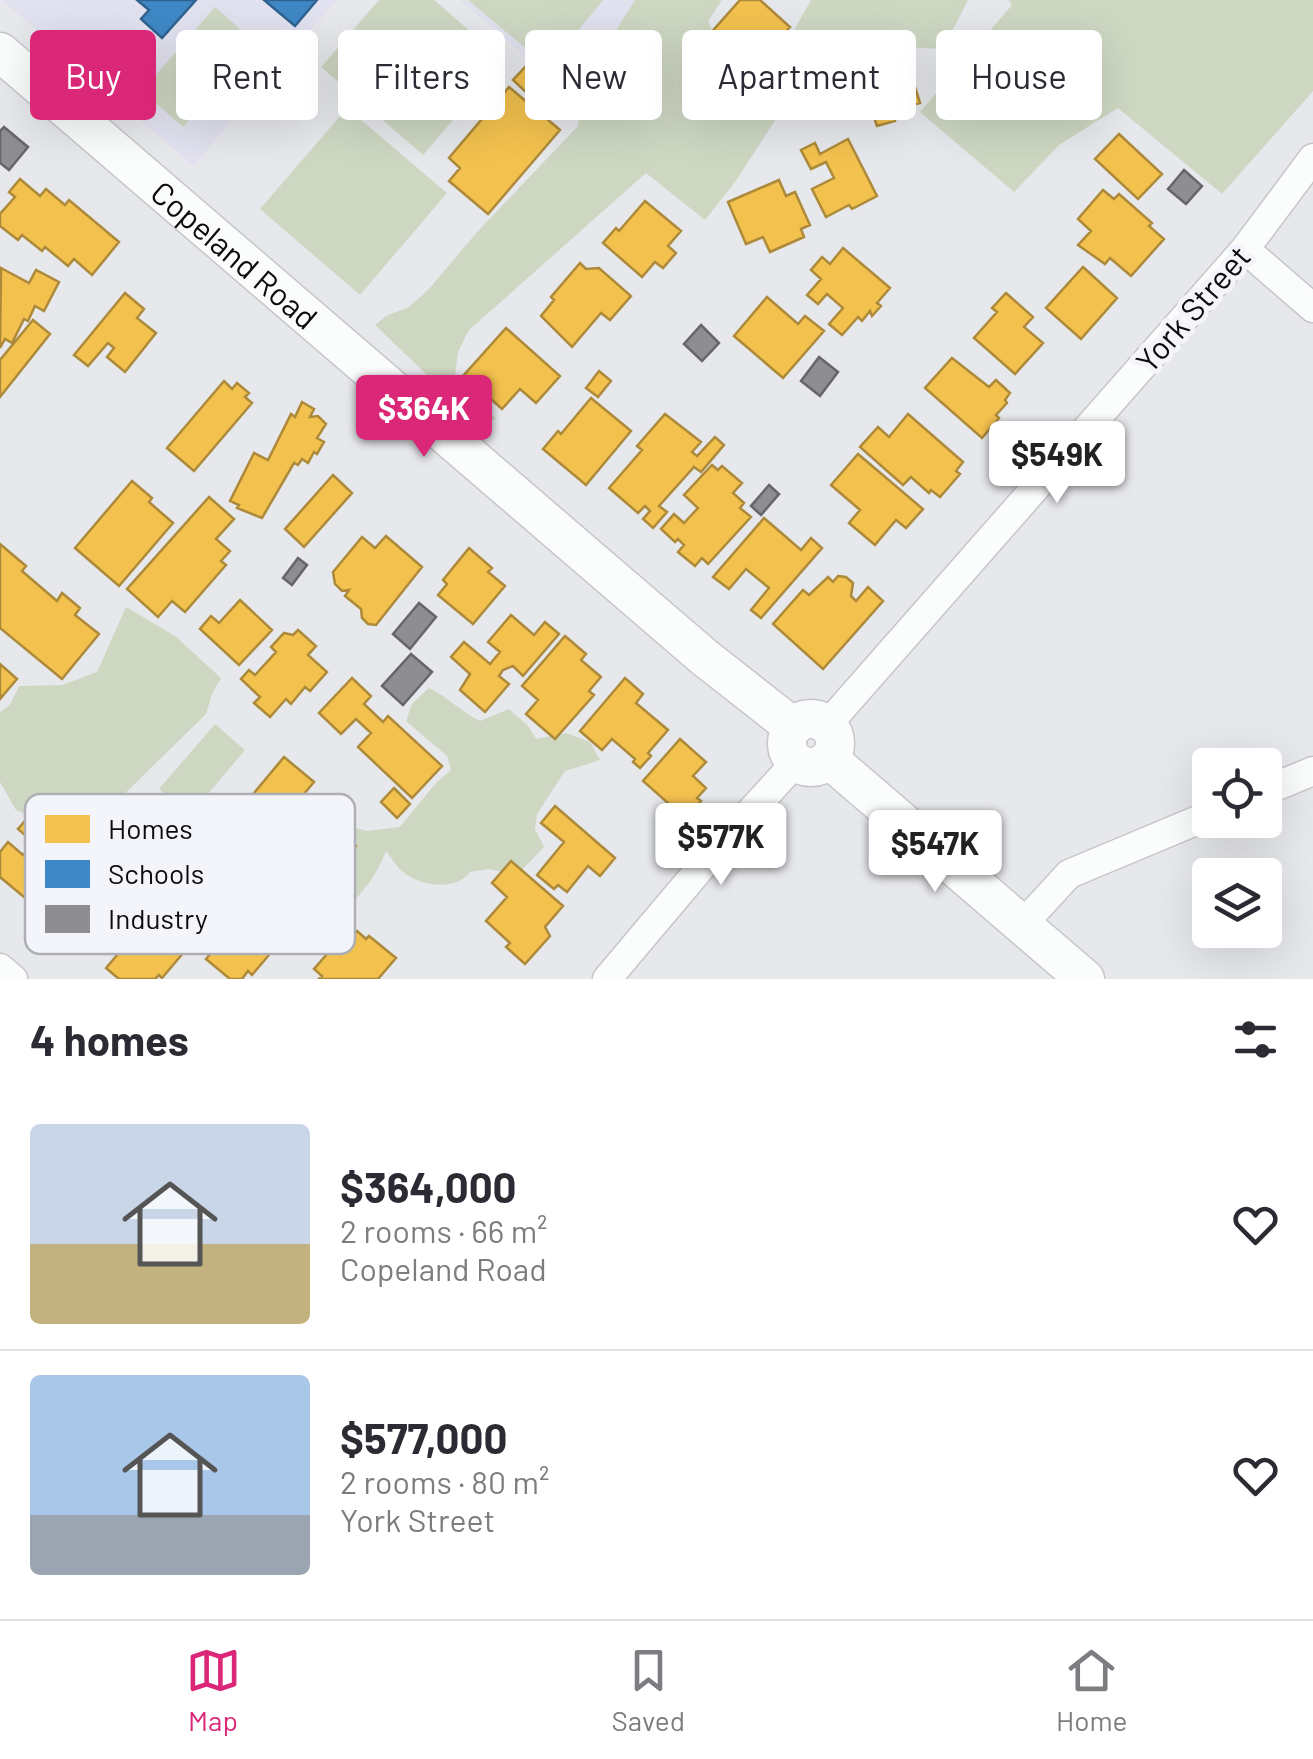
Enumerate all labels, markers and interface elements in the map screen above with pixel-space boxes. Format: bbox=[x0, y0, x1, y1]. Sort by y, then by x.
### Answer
chip: Buy bbox=[30, 30, 156, 120]
chip: Rent bbox=[176, 30, 318, 120]
chip: Filters bbox=[338, 30, 505, 120]
chip: New bbox=[525, 30, 662, 120]
chip: Apartment bbox=[682, 30, 916, 120]
chip: House bbox=[936, 30, 1102, 120]
street label: Copeland Road bbox=[144, 172, 326, 336]
street label: York Street bbox=[1127, 237, 1257, 379]
pin: $364K bbox=[354, 375, 494, 460]
text: $364K bbox=[378, 388, 470, 426]
pin: $549K bbox=[987, 421, 1127, 506]
text: $549K bbox=[1011, 434, 1103, 472]
map controls bbox=[1192, 748, 1282, 948]
button: locate bbox=[1192, 748, 1282, 838]
legend bbox=[25, 794, 355, 954]
pin: $577K bbox=[651, 803, 791, 888]
pin: $547K bbox=[865, 810, 1005, 895]
text: Homes bbox=[108, 811, 193, 845]
text: $577K bbox=[677, 816, 765, 854]
text: $547K bbox=[891, 823, 979, 861]
text: Schools bbox=[108, 856, 204, 890]
button: layers bbox=[1192, 858, 1282, 948]
text: Industry bbox=[108, 901, 208, 935]
icon: filters bbox=[1228, 1012, 1283, 1067]
text: 4 homes bbox=[30, 1014, 189, 1064]
text: $364,000 bbox=[340, 1161, 517, 1211]
icon: home bbox=[110, 1164, 230, 1284]
icon: heart bbox=[1228, 1197, 1283, 1252]
text: 2 rooms · 66 m² bbox=[340, 1211, 548, 1249]
text: Copeland Road bbox=[340, 1249, 547, 1287]
text: $577,000 bbox=[340, 1412, 507, 1462]
icon: home bbox=[110, 1415, 230, 1535]
icon: heart bbox=[1228, 1448, 1283, 1503]
text: 2 rooms · 80 m² bbox=[340, 1462, 549, 1500]
text: York Street bbox=[340, 1500, 495, 1538]
tab: Map bbox=[186, 1643, 241, 1737]
tab: Saved bbox=[612, 1643, 685, 1737]
tab: Home bbox=[1056, 1643, 1127, 1737]

